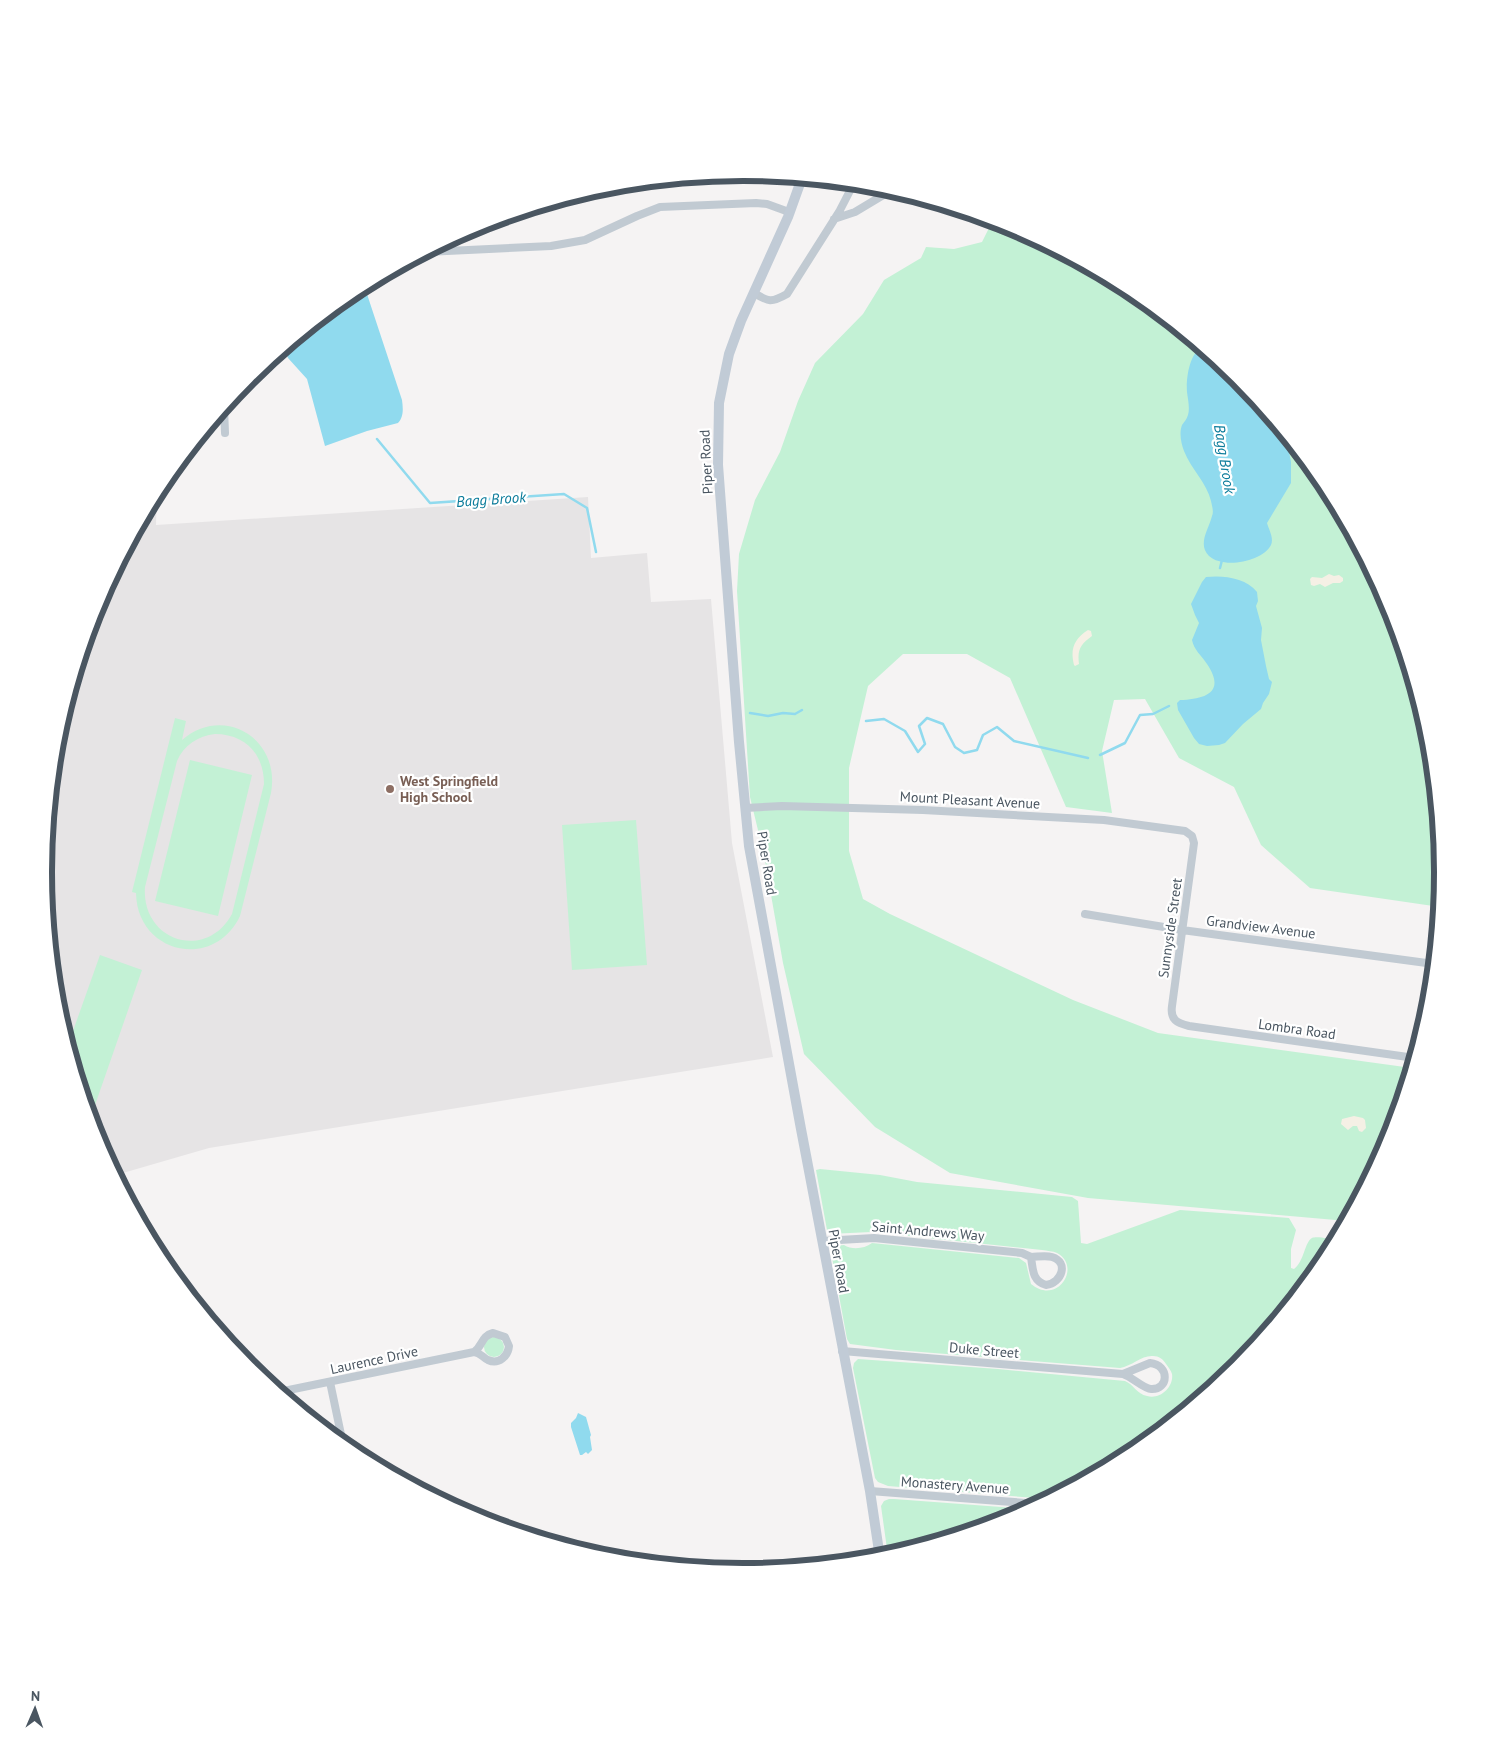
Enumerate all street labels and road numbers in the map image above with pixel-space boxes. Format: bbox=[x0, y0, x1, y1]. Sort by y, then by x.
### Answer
street label: Piper Road bbox=[695, 429, 717, 495]
street label: Mount Pleasant Avenue bbox=[899, 787, 1041, 813]
street label: Piper Road bbox=[753, 830, 781, 896]
street label: Sunnyside Street bbox=[1154, 877, 1186, 979]
street label: Grandview Avenue bbox=[1205, 911, 1317, 943]
street label: Lombra Road bbox=[1257, 1015, 1337, 1043]
street label: Saint Andrews Way bbox=[871, 1217, 986, 1245]
street label: Piper Road bbox=[825, 1228, 853, 1294]
street label: Duke Street bbox=[948, 1338, 1020, 1362]
street label: Laurence Drive bbox=[329, 1342, 419, 1378]
street label: Monastery Avenue bbox=[900, 1472, 1010, 1498]

